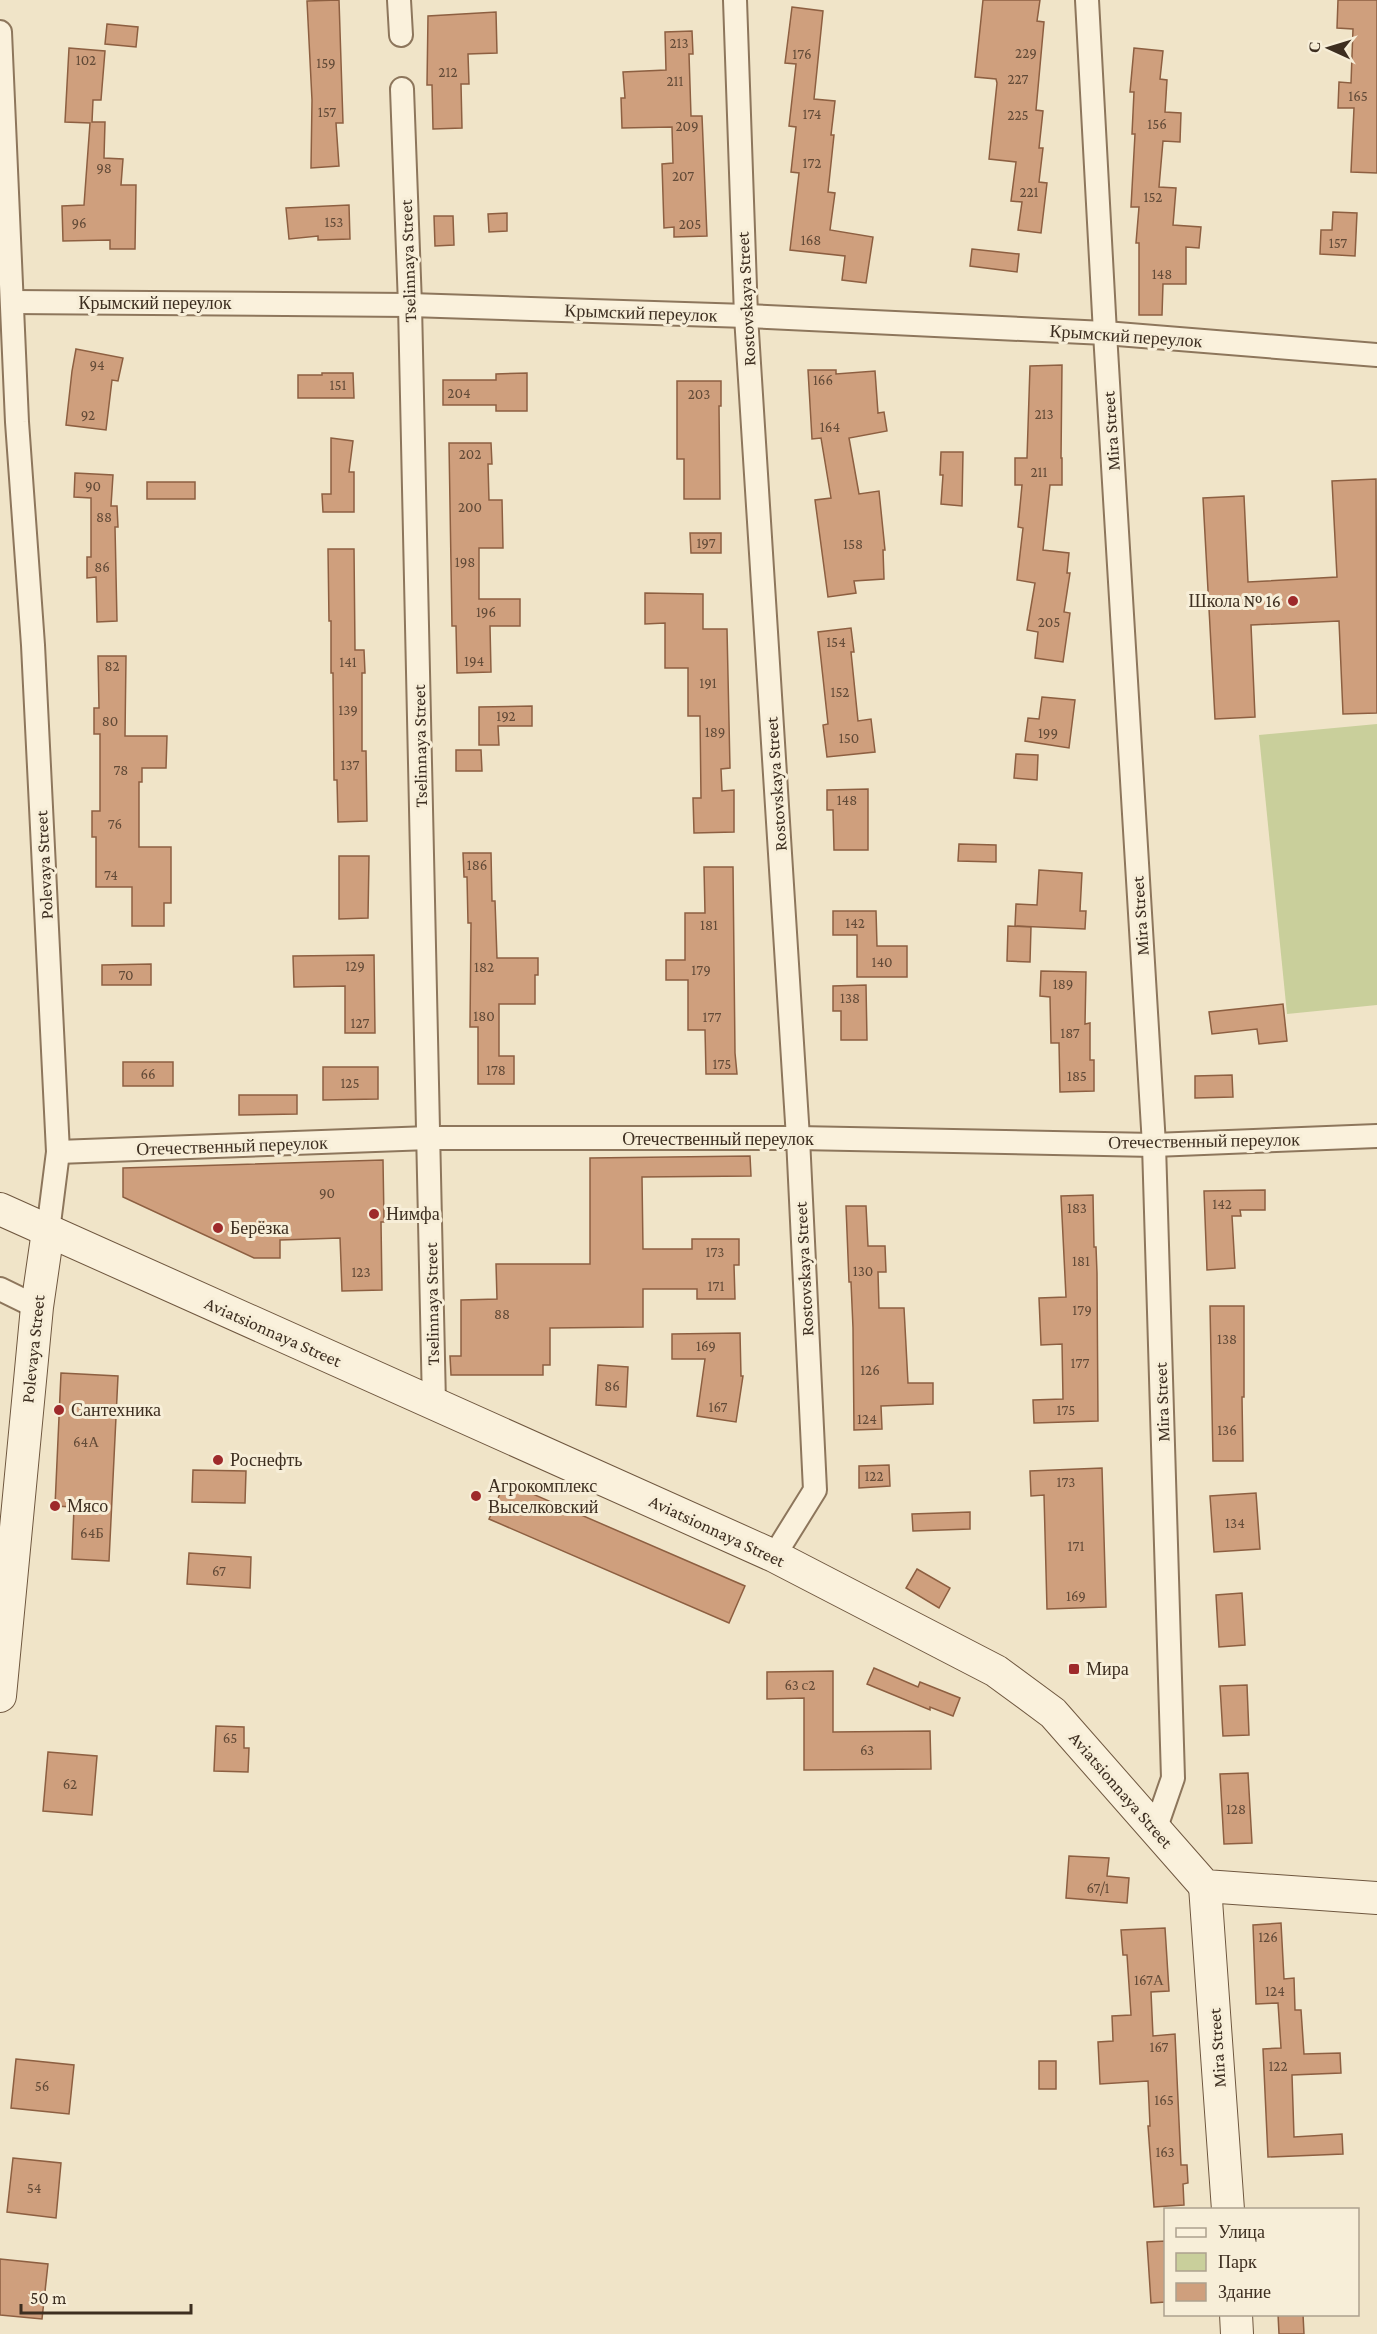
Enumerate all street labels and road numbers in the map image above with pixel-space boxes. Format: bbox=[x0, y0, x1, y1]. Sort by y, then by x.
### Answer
street label: Tselinnaya Street bbox=[396, 198, 420, 323]
street label: Rostovskaya Street bbox=[732, 230, 760, 367]
street label: Крымский переулок bbox=[79, 293, 232, 313]
street label: Крымский переулок bbox=[564, 300, 718, 326]
street label: Крымский переулок bbox=[1049, 321, 1203, 351]
street label: Mira Street bbox=[1098, 390, 1124, 471]
street label: Tselinnaya Street bbox=[409, 683, 431, 808]
street label: Rostovskaya Street bbox=[761, 715, 791, 852]
street label: Polevaya Street bbox=[31, 809, 57, 920]
street label: Mira Street bbox=[1127, 875, 1153, 956]
street label: Отечественный переулок bbox=[622, 1129, 814, 1149]
street label: Отечественный переулок bbox=[1108, 1129, 1300, 1153]
street label: Отечественный переулок bbox=[136, 1133, 328, 1159]
street label: Rostovskaya Street bbox=[790, 1200, 818, 1337]
street label: Tselinnaya Street bbox=[421, 1241, 443, 1366]
street label: Polevaya Street bbox=[17, 1293, 49, 1404]
street label: Aviatsionnaya Street bbox=[202, 1293, 345, 1372]
street label: Mira Street bbox=[1151, 1361, 1173, 1442]
street label: Aviatsionnaya Street bbox=[646, 1491, 789, 1572]
street label: Aviatsionnaya Street bbox=[1065, 1728, 1178, 1853]
street label: Mira Street bbox=[1204, 2007, 1230, 2088]

